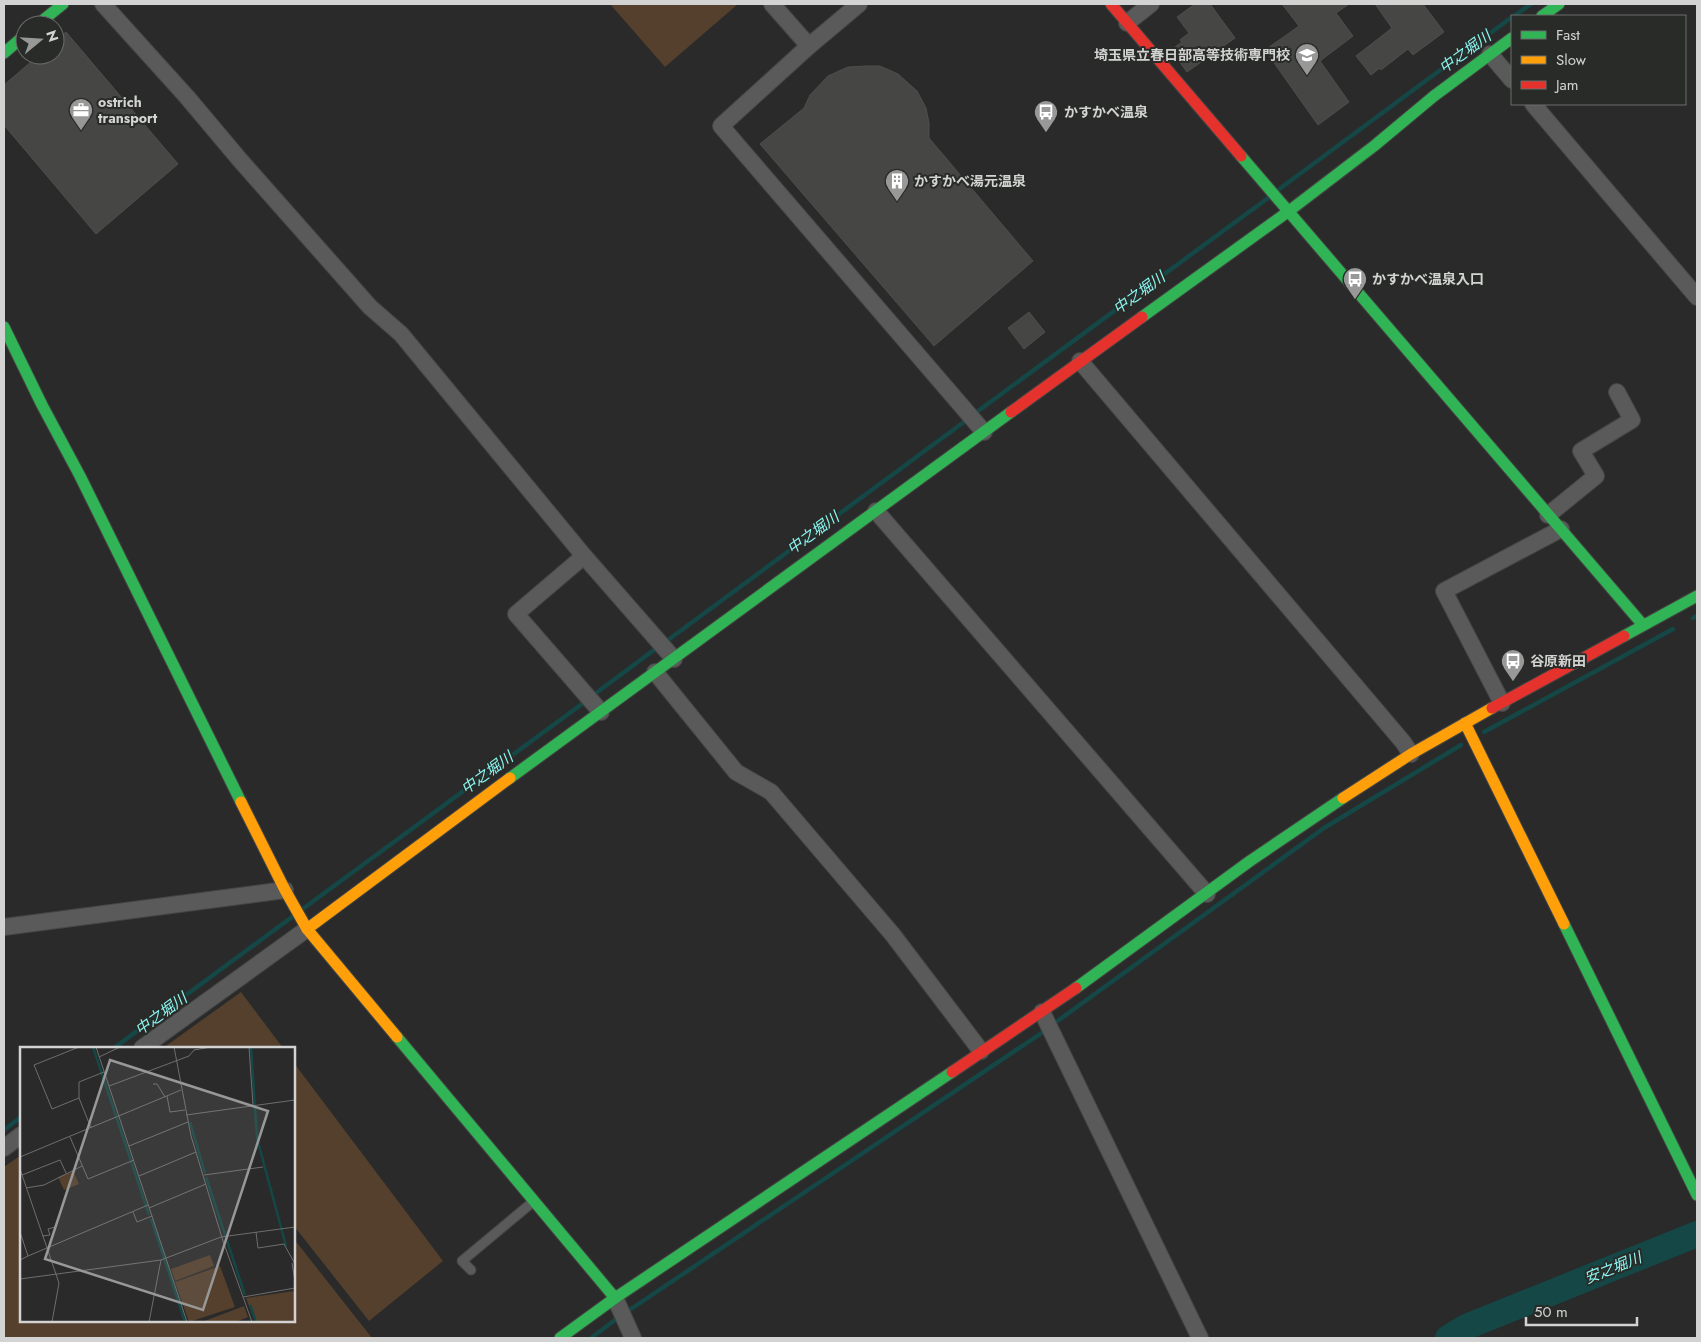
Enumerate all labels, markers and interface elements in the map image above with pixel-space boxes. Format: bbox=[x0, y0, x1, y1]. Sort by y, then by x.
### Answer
north arrow bbox=[15, 15, 65, 65]
legend bbox=[1511, 15, 1686, 105]
water label: 中之堀川 bbox=[1434, 24, 1497, 79]
text: Fast bbox=[1556, 24, 1580, 46]
text: N bbox=[41, 28, 64, 44]
school or university icon: 埼玉県立春日部高等技術専門校 bbox=[1294, 42, 1320, 76]
place label: 埼玉県立春日部高等技術専門校 bbox=[1094, 45, 1290, 65]
text: Slow bbox=[1556, 49, 1587, 71]
text: Jam bbox=[1554, 74, 1579, 96]
place label: ostrich transport bbox=[98, 92, 158, 128]
office icon: ostrich transport bbox=[68, 97, 94, 131]
bus stop icon: かすかべ温泉 bbox=[1033, 99, 1059, 133]
place label: かすかべ温泉 bbox=[1064, 102, 1148, 122]
building icon: かすかべ湯元温泉 bbox=[884, 168, 910, 202]
place label: かすかべ湯元温泉 bbox=[914, 171, 1026, 191]
water label: 中之堀川 bbox=[1108, 265, 1171, 320]
bus stop icon: かすかべ温泉入口 bbox=[1342, 266, 1368, 300]
place label: かすかべ温泉入口 bbox=[1372, 269, 1484, 289]
water label: 中之堀川 bbox=[782, 505, 845, 560]
bus stop icon: 谷原新田 bbox=[1500, 648, 1526, 682]
place label: 谷原新田 bbox=[1530, 651, 1586, 671]
water label: 中之堀川 bbox=[456, 745, 519, 800]
water label: 中之堀川 bbox=[130, 986, 193, 1041]
inset map bbox=[20, 1047, 295, 1322]
water label: 安之堀川 bbox=[1581, 1246, 1647, 1289]
scale bar bbox=[1526, 1294, 1637, 1326]
text: 50 m bbox=[1534, 1301, 1568, 1323]

